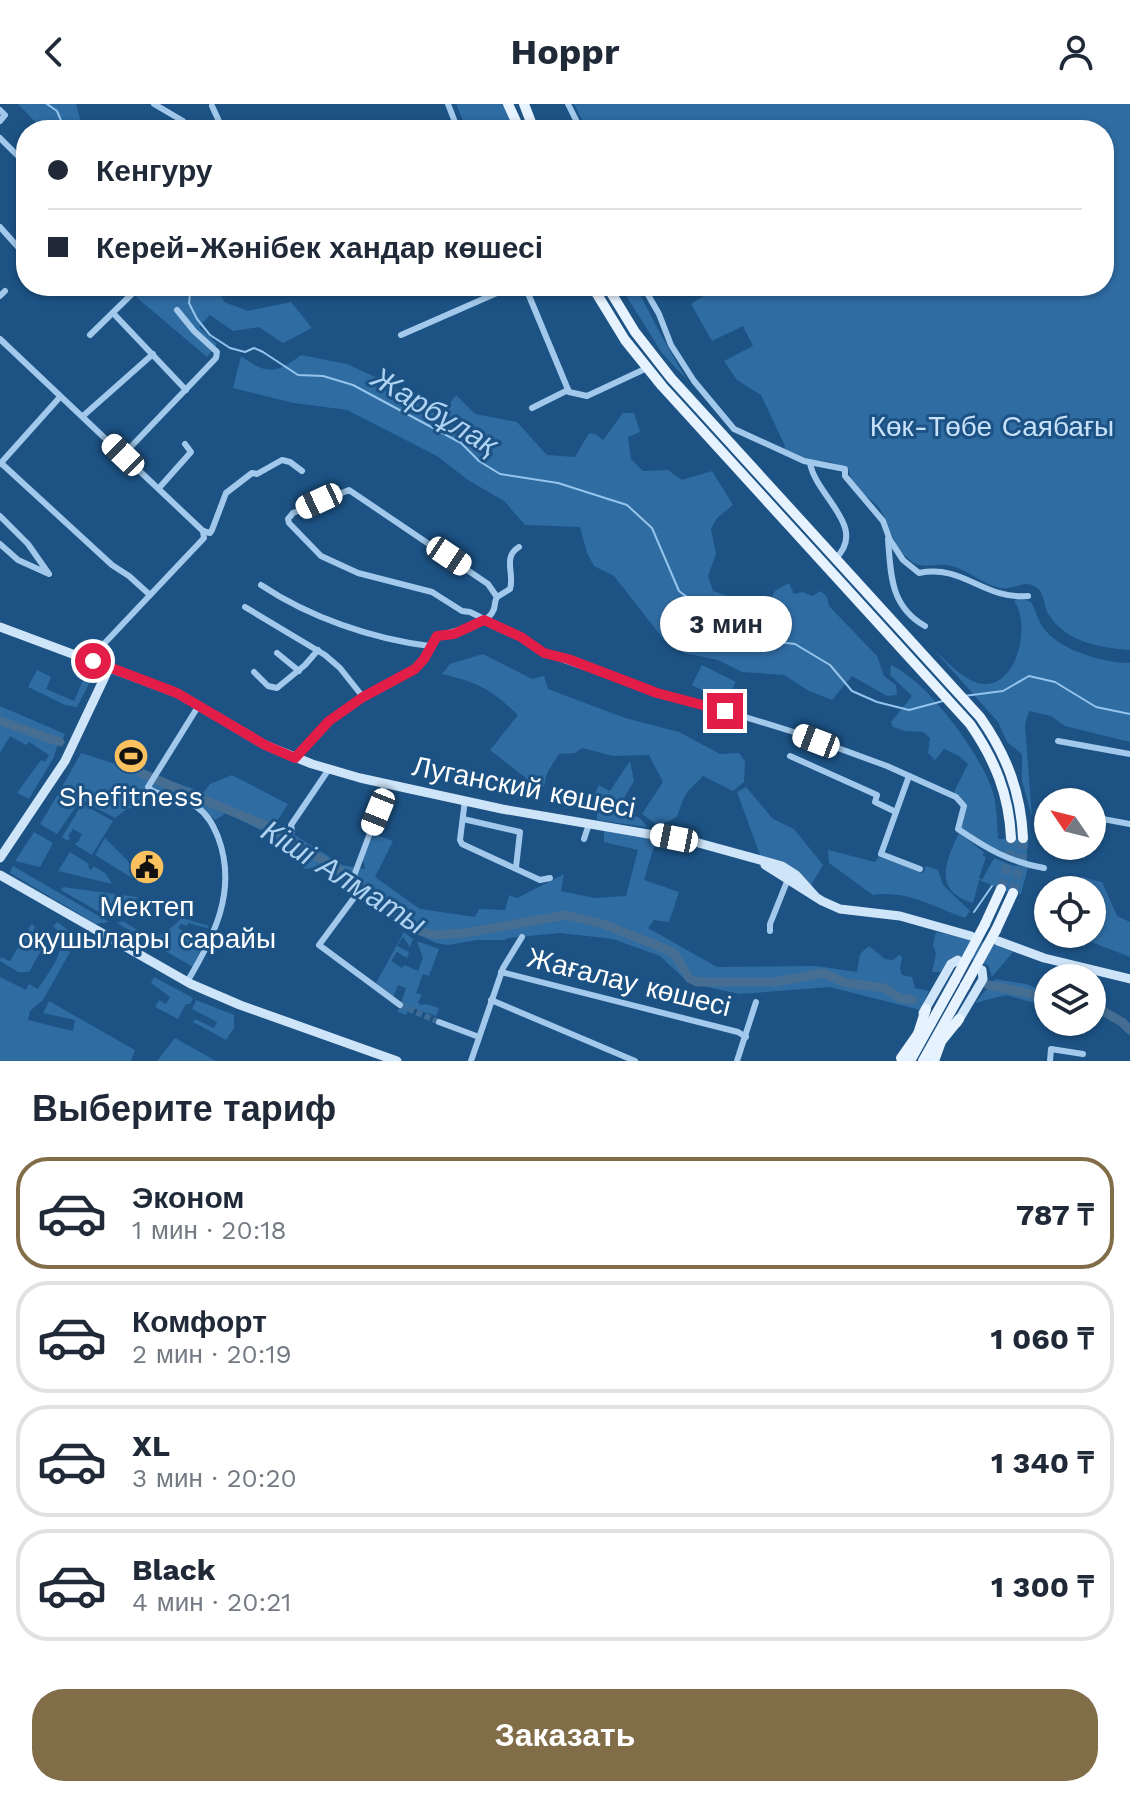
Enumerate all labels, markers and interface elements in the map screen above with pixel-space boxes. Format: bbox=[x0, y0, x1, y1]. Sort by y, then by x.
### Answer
icon: back bbox=[32, 30, 76, 74]
icon: person bbox=[1054, 30, 1098, 74]
text: Hoppr bbox=[511, 31, 619, 73]
text: Кенгуру bbox=[96, 153, 213, 188]
text: Керей-Жәнібек хандар көшесі bbox=[96, 230, 543, 265]
water label: Жарбұлақ bbox=[364, 359, 506, 463]
park label: Көк-Төбе Саябағы bbox=[870, 410, 1114, 443]
car bbox=[97, 430, 149, 480]
car bbox=[292, 480, 346, 522]
car bbox=[422, 533, 476, 579]
callout: 3 мин bbox=[659, 595, 791, 651]
text: 3 мин bbox=[689, 609, 763, 639]
route start bbox=[75, 643, 111, 679]
route end bbox=[707, 693, 743, 729]
car bbox=[789, 721, 843, 761]
sports icon: Shefitness bbox=[112, 737, 150, 775]
street label: Луганский көшесі bbox=[410, 749, 638, 825]
place label: Shefitness bbox=[59, 780, 203, 813]
car bbox=[358, 785, 398, 839]
north arrow bbox=[1034, 788, 1106, 860]
map controls bbox=[1034, 788, 1106, 1036]
water label: Кіші Алматы bbox=[255, 813, 433, 941]
car bbox=[648, 822, 700, 854]
public building icon: Мектеп оқушылары сарайы bbox=[128, 848, 166, 886]
button: locate bbox=[1034, 876, 1106, 948]
place label: Мектеп оқушылары сарайы bbox=[18, 890, 276, 955]
street label: Жағалау көшесі bbox=[524, 941, 734, 1023]
button: layers bbox=[1034, 964, 1106, 1036]
text: Выберите тариф bbox=[32, 1088, 336, 1130]
icon: car bbox=[36, 1177, 108, 1249]
text: Эконом bbox=[132, 1180, 245, 1215]
text: 787 ₸ bbox=[1016, 1197, 1094, 1232]
text: 1 мин · 20:18 bbox=[132, 1215, 287, 1245]
icon: car bbox=[36, 1301, 108, 1373]
text: Комфорт bbox=[132, 1304, 267, 1339]
text: 1 060 ₸ bbox=[990, 1321, 1094, 1356]
text: 2 мин · 20:19 bbox=[132, 1339, 292, 1369]
icon: car bbox=[36, 1425, 108, 1497]
text: XL bbox=[132, 1428, 170, 1463]
text: 1 340 ₸ bbox=[991, 1445, 1094, 1480]
text: 3 мин · 20:20 bbox=[132, 1463, 297, 1493]
icon: car bbox=[36, 1549, 108, 1621]
text: Black bbox=[132, 1552, 216, 1587]
text: 1 300 ₸ bbox=[991, 1569, 1094, 1604]
text: 4 мин · 20:21 bbox=[132, 1587, 291, 1617]
button: Заказать bbox=[32, 1689, 1098, 1781]

